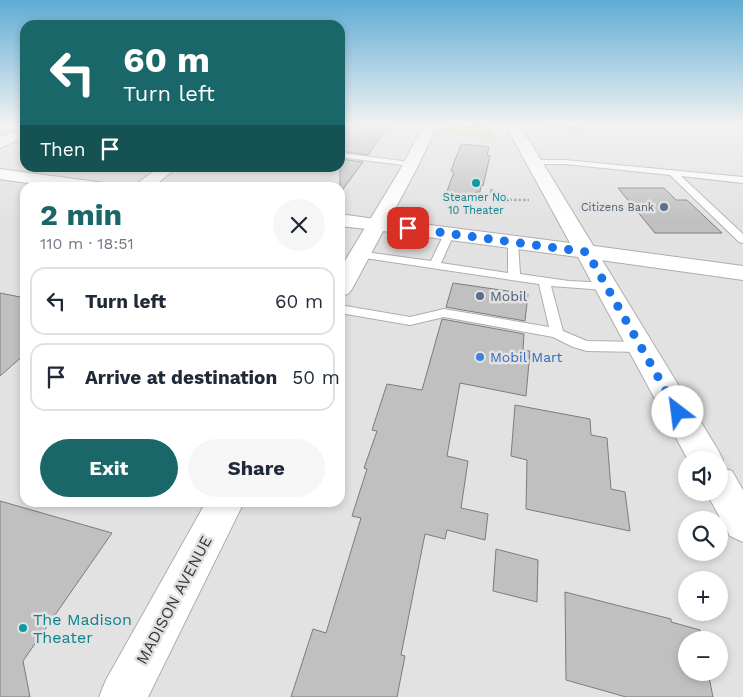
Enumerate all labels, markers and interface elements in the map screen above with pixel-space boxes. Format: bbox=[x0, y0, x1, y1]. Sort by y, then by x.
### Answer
text: 60 m bbox=[123, 39, 210, 81]
icon: left bbox=[40, 40, 105, 105]
text: Turn left bbox=[123, 81, 215, 106]
icon: arrive bbox=[96, 135, 124, 163]
text: Then bbox=[40, 138, 86, 161]
marker: Steamer No. 10 Theater bbox=[470, 177, 482, 189]
place label: Steamer No. 10 Theater bbox=[443, 191, 509, 217]
text: 2 min bbox=[40, 197, 122, 232]
button: close bbox=[273, 199, 325, 251]
place label: Citizens Bank bbox=[581, 201, 654, 214]
marker: Citizens Bank bbox=[658, 201, 670, 213]
pin bbox=[387, 207, 429, 249]
icon: arrive bbox=[394, 214, 422, 242]
text: 110 m · 18:51 bbox=[40, 234, 134, 253]
icon: left bbox=[42, 287, 70, 315]
place label: Mobil bbox=[490, 288, 528, 304]
text: Turn left bbox=[85, 290, 166, 313]
text: 60 m bbox=[275, 290, 323, 313]
marker: Mobil bbox=[474, 290, 486, 302]
place label: Mobil Mart bbox=[490, 349, 562, 365]
marker: Mobil Mart bbox=[474, 351, 486, 363]
icon: arrive bbox=[42, 363, 70, 391]
text: Arrive at destination bbox=[85, 366, 277, 389]
text: 50 m bbox=[292, 366, 340, 389]
position arrow bbox=[651, 385, 703, 437]
button: Exit bbox=[40, 439, 178, 497]
button: Share bbox=[188, 439, 325, 497]
map controls bbox=[678, 451, 728, 681]
button: sound bbox=[678, 451, 728, 501]
button: search bbox=[678, 511, 728, 561]
street label: MADISON AVENUE bbox=[132, 533, 216, 667]
button: + bbox=[678, 571, 728, 621]
place label: The Madison Theater bbox=[33, 610, 132, 647]
marker: The Madison Theater bbox=[17, 622, 29, 634]
button: − bbox=[678, 631, 728, 681]

